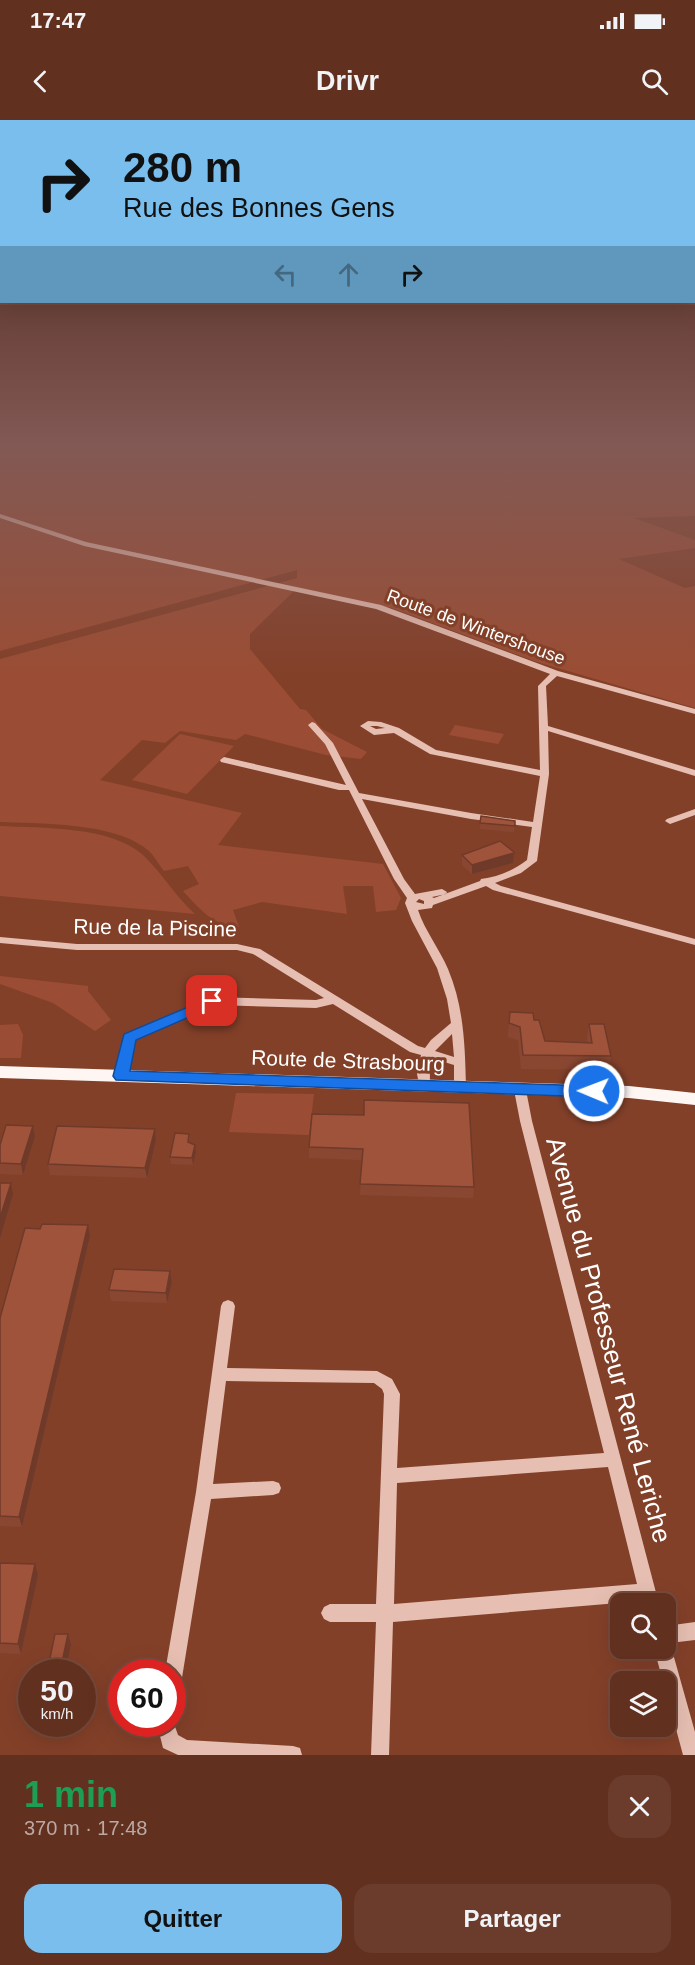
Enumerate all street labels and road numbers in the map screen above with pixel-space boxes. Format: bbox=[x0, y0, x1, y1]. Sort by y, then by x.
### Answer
street label: Route de Wintershouse bbox=[384, 585, 568, 669]
street label: Rue de la Piscine bbox=[73, 915, 237, 940]
street label: Route de Strasbourg bbox=[251, 1046, 445, 1075]
street label: Avenue du Professeur René Leriche bbox=[540, 1134, 678, 1546]

